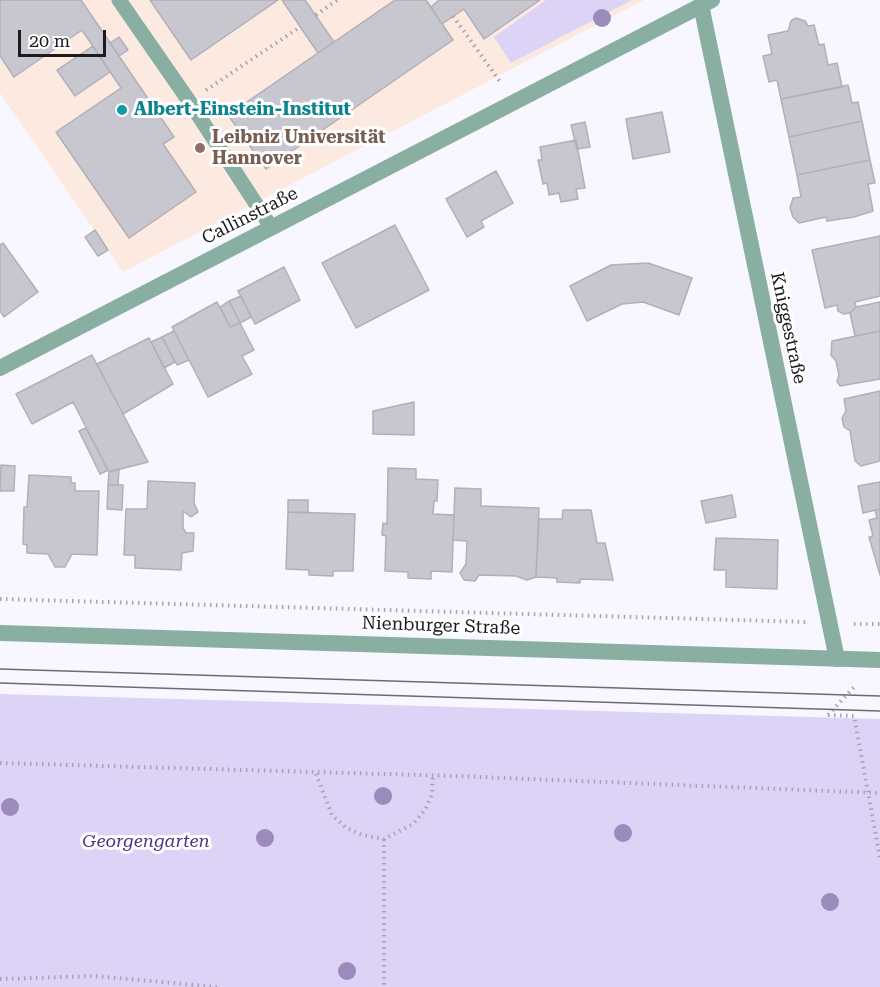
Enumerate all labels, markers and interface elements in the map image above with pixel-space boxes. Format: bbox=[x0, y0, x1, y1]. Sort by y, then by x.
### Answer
scale bar bbox=[21, 18, 110, 56]
text: 20 m bbox=[29, 30, 70, 51]
place label: Albert-Einstein-Institut bbox=[134, 99, 351, 121]
marker: Albert-Einstein-Institut bbox=[115, 103, 129, 117]
place label: Leibniz Universität Hannover bbox=[212, 127, 386, 170]
marker: Leibniz Universität Hannover bbox=[193, 141, 207, 155]
street label: Callinstraße bbox=[199, 183, 301, 249]
street label: Kniggestraße bbox=[766, 270, 810, 386]
street label: Nienburger Straße bbox=[361, 612, 521, 640]
park label: Georgengarten bbox=[82, 831, 210, 853]

